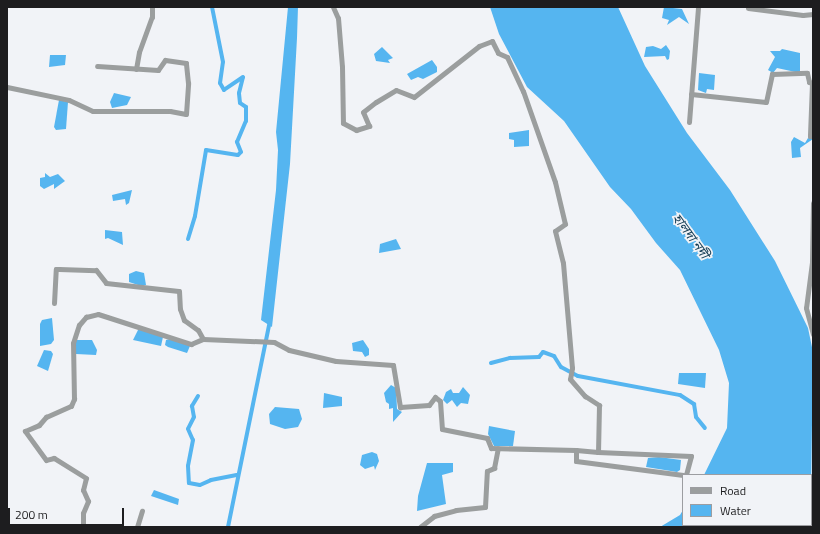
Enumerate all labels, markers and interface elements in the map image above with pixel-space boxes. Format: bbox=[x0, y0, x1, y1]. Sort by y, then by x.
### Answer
water label: হালদা নদী bbox=[669, 210, 713, 262]
legend bbox=[682, 474, 812, 526]
text: Road bbox=[720, 481, 746, 500]
scale bar bbox=[10, 500, 126, 526]
text: Water bbox=[720, 501, 751, 520]
text: 200 m bbox=[15, 505, 48, 524]

